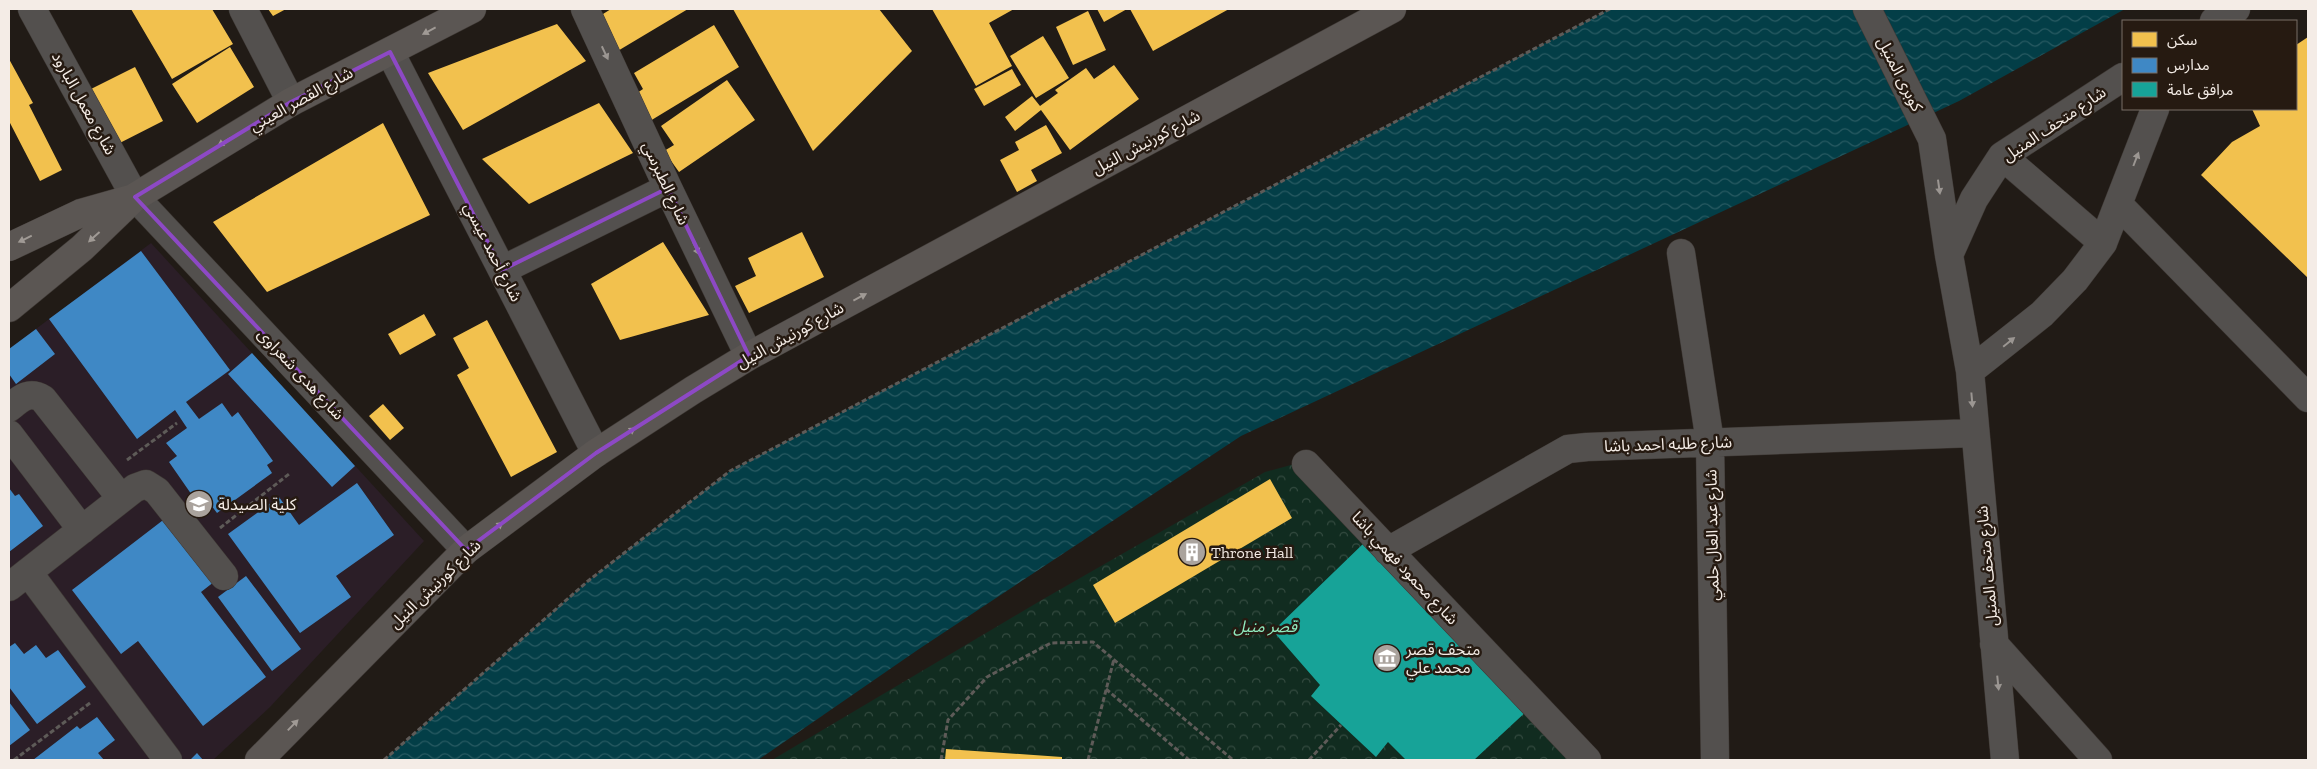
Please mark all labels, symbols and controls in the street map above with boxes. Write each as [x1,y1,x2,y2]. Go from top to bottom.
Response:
legend [2122,20,2297,110]
one-way arrow [422,27,435,36]
text: سكن [2167,31,2198,49]
street label: كوبرى المنيل [1873,34,1927,115]
one-way arrow [601,46,609,60]
street label: شارع معمل البارود [45,48,120,159]
text: مدارس [2167,56,2210,74]
street label: شارع القصر العيني [246,63,358,138]
text: مرافق عامة [2167,81,2233,100]
street label: شارع متحف المنيل [1999,82,2111,168]
street label: شارع كورنيش النيل [1089,106,1205,181]
one-way arrow [218,138,231,147]
street label: شارع الطبرسي [636,138,694,229]
one-way arrow [2132,151,2140,166]
one-way arrow [1936,180,1944,196]
street label: شارع أحمد عيسي [457,199,526,306]
one-way arrow [88,231,100,243]
one-way arrow [18,236,32,244]
one-way arrow [692,240,701,255]
one-way arrow [852,293,867,301]
street label: شارع كورنيش النيل [733,298,848,375]
street label: شارع هدى شعراوى [252,324,348,426]
one-way arrow [2002,337,2016,347]
one-way arrow [1969,392,1977,408]
one-way arrow [622,427,636,436]
street label: شارع طلبه احمد باشا [1604,432,1732,459]
street label: شارع عبد العال حلمي [1701,469,1726,601]
school or university icon: كلية الصيدلة [184,489,214,519]
place label: كلية الصيدلة [218,495,297,514]
street label: شارع متحف المنيل [1972,505,2005,627]
street label: شارع محمود فهمي باشا [1346,508,1462,630]
one-way arrow [490,522,504,532]
street label: شارع كورنيش النيل [385,536,487,635]
building icon: Throne Hall [1177,537,1207,567]
place label: Throne Hall [1211,543,1293,562]
park label: قصر منيل [1233,617,1298,636]
place label: متحف قصر محمد علي [1405,640,1480,679]
museum icon: متحف قصر محمد علي [1372,643,1402,673]
one-way arrow [1994,676,2002,692]
one-way arrow [287,720,299,732]

